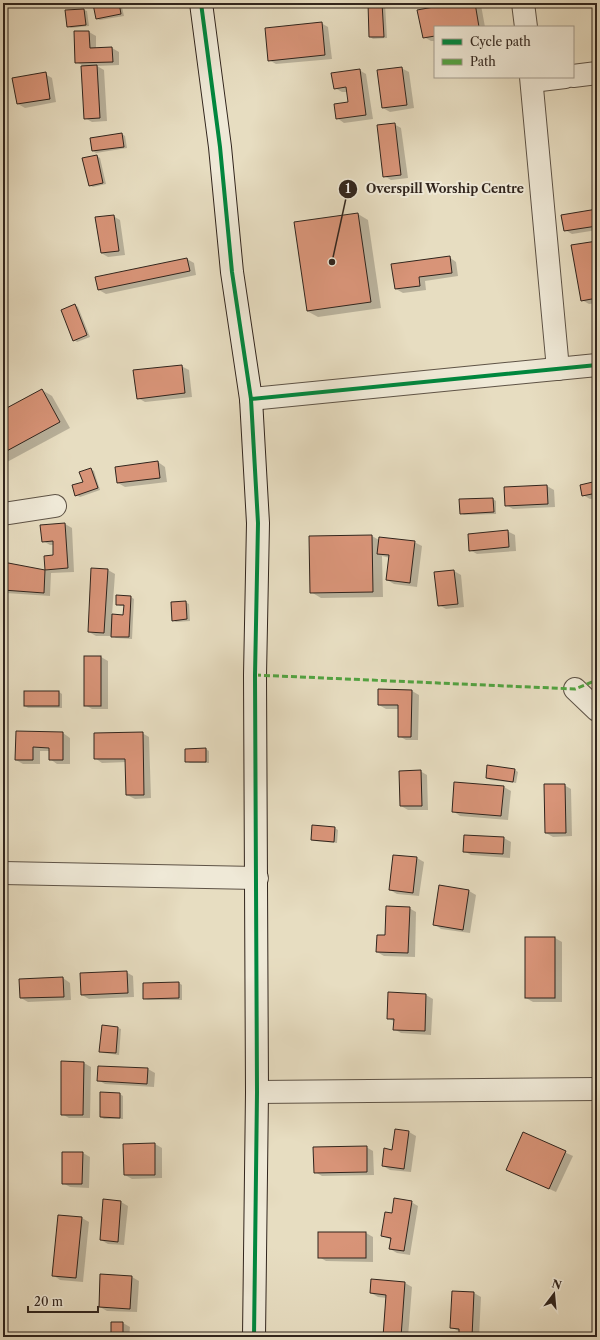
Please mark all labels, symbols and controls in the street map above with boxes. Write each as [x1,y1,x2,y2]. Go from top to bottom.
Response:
legend [434,26,574,78]
text: Cycle path [470,34,531,49]
text: Path [470,54,496,69]
callout: Overspill Worship Centre [338,177,532,201]
text: 1 [345,181,351,196]
text: Overspill Worship Centre [366,181,524,196]
north arrow [534,1274,574,1314]
text: N [550,1276,564,1293]
scale bar [28,1288,98,1314]
text: 20 m [34,1294,63,1309]

